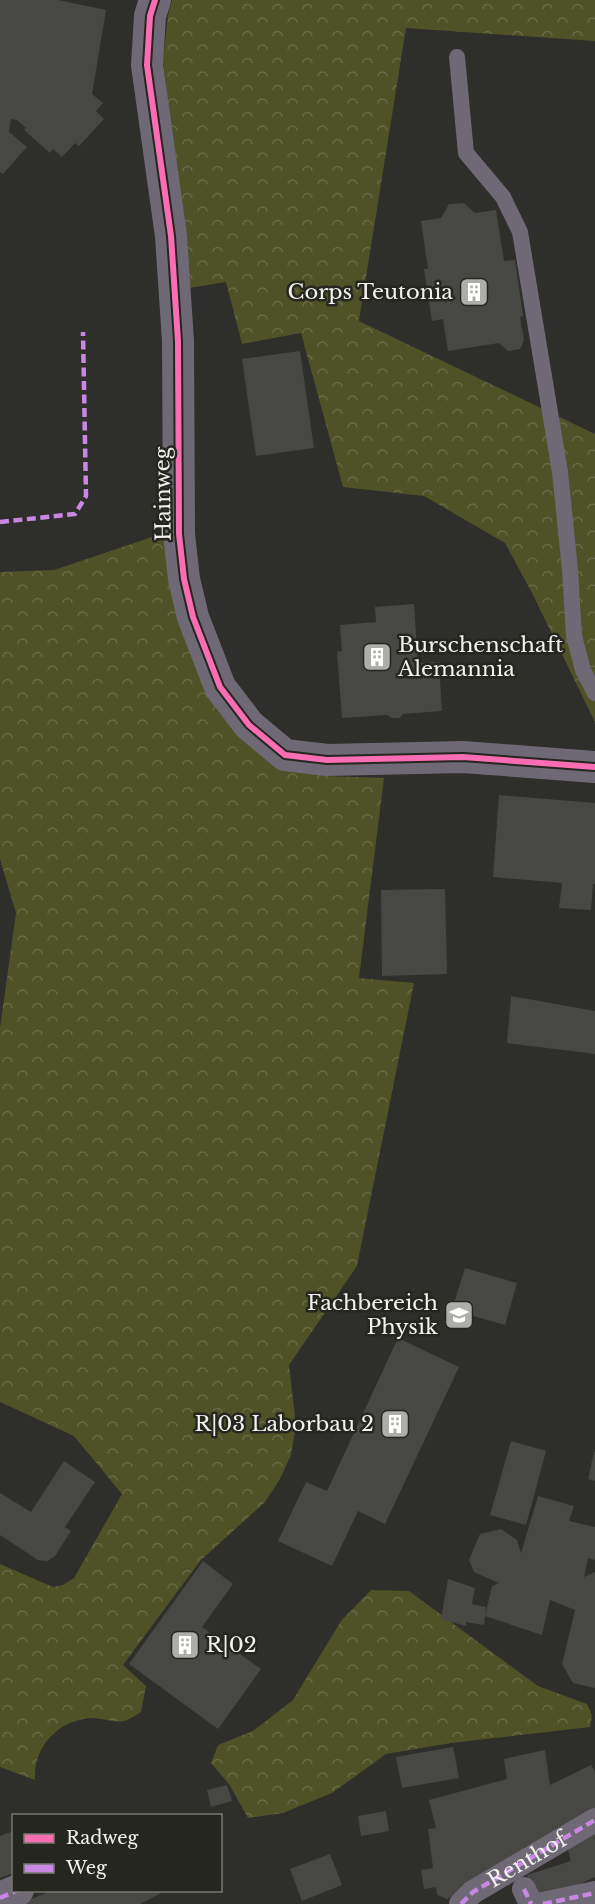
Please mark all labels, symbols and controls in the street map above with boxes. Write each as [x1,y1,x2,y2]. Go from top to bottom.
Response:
building icon: Corps Teutonia [458,276,490,308]
place label: Corps Teutonia [288,279,453,305]
street label: Hainweg [149,446,177,541]
place label: Burschenschaft Alemannia [397,632,563,682]
building icon: Burschenschaft Alemannia [361,641,393,673]
place label: Fachbereich Physik [307,1290,438,1340]
school or university icon: Fachbereich Physik [443,1299,475,1331]
building icon: R|03 Laborbau 2 [379,1408,411,1440]
place label: R|03 Laborbau 2 [195,1411,374,1437]
building icon: R|02 [169,1629,201,1661]
place label: R|02 [206,1632,257,1658]
legend [12,1814,222,1892]
street label: Renthof [483,1825,574,1893]
text: Radweg [66,1827,139,1849]
text: Weg [65,1857,107,1879]

